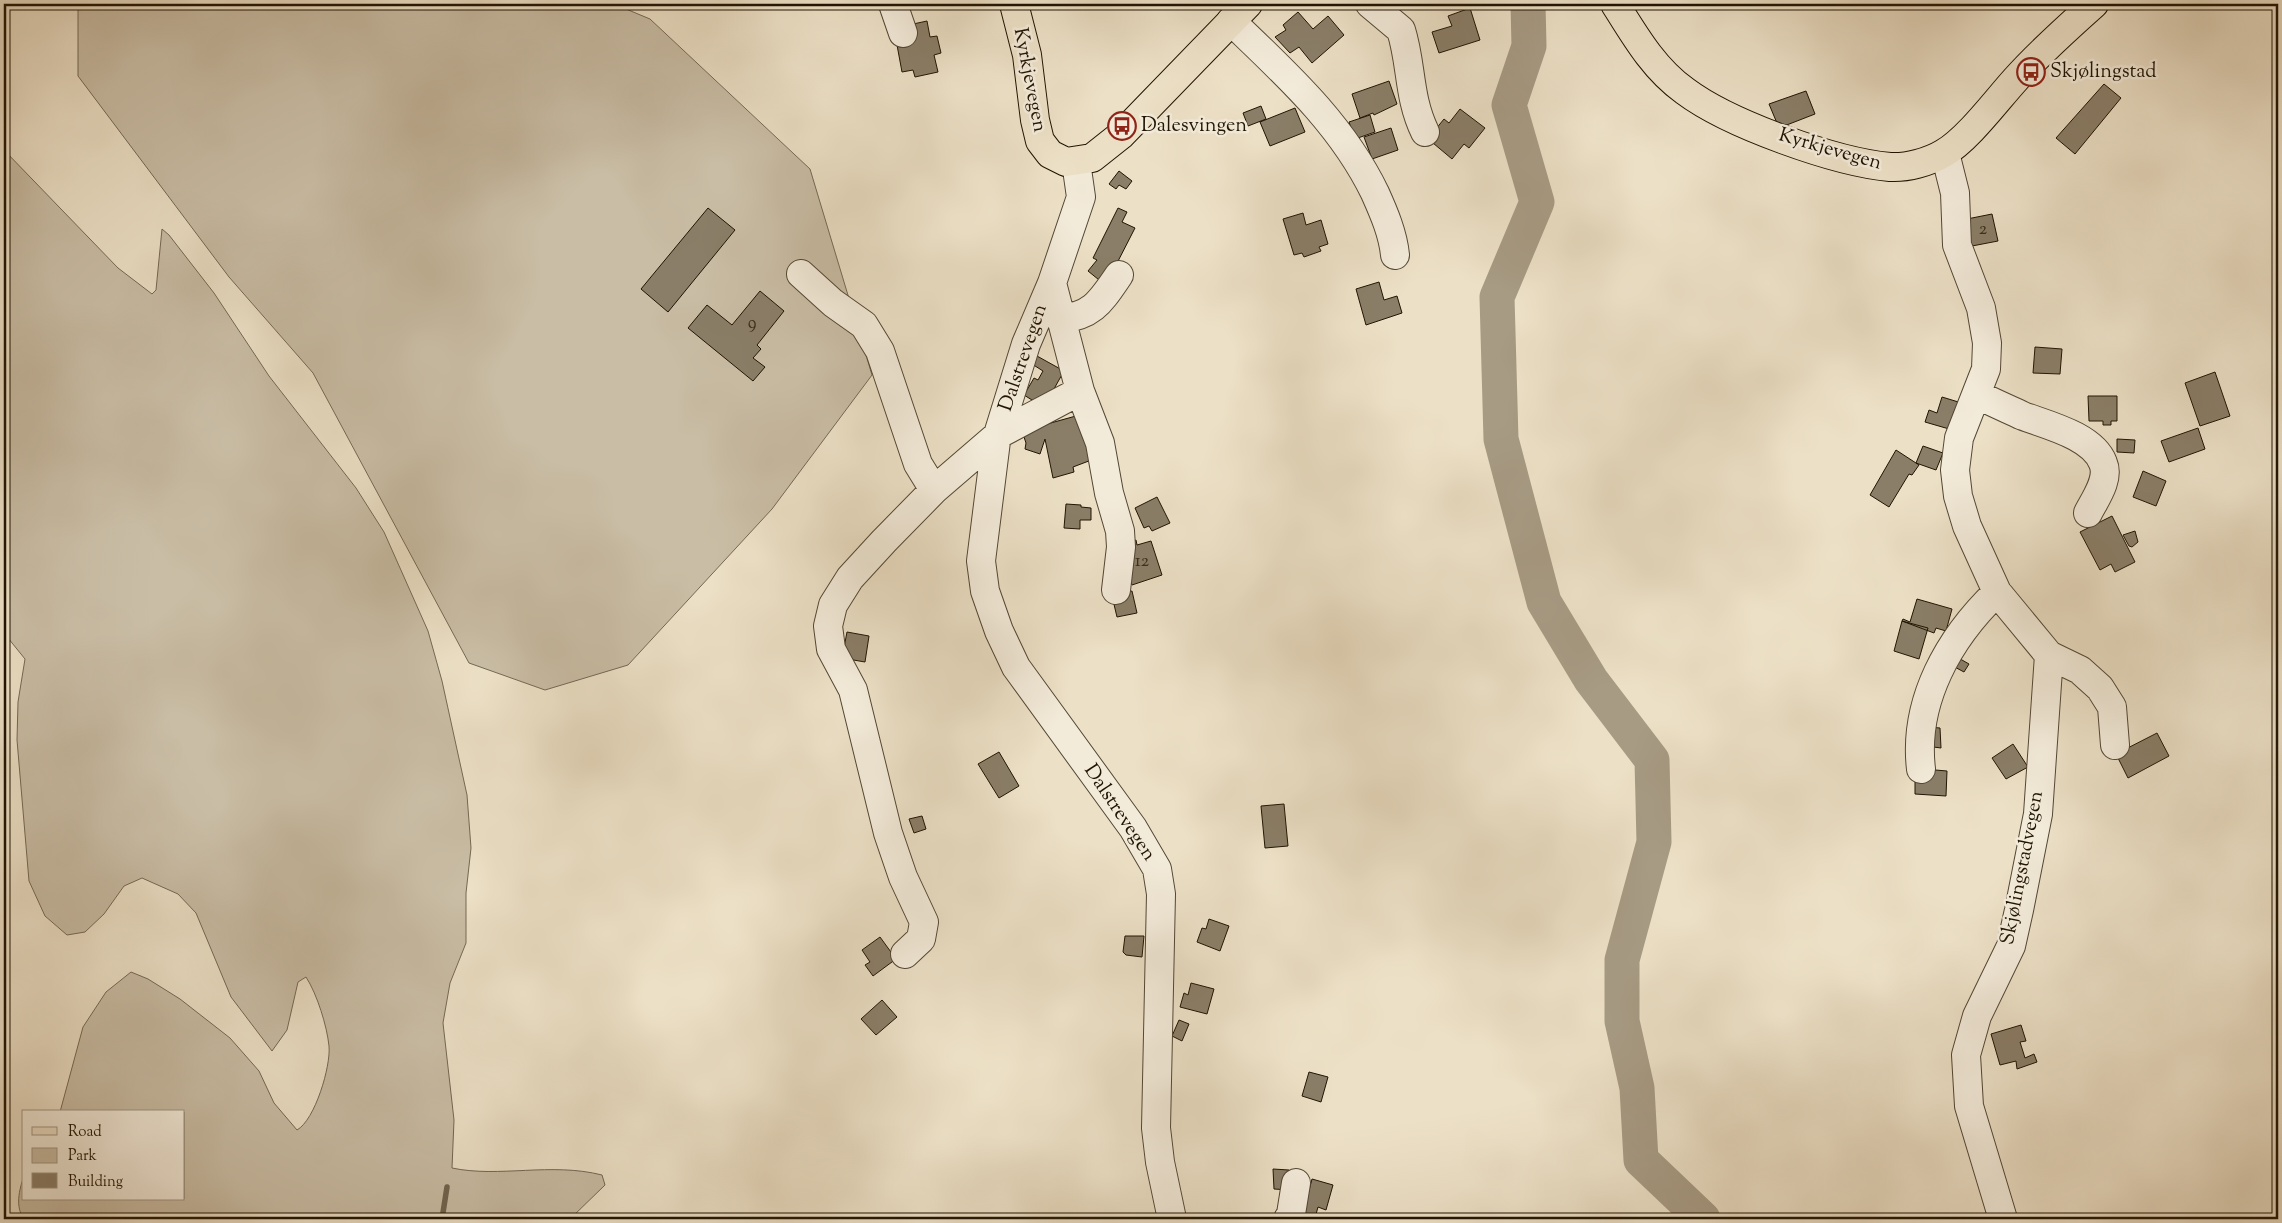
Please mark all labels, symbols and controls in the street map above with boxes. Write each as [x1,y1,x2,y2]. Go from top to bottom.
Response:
street label: Kyrkjevegen [1005,25,1053,135]
bus stop icon: Skjølingstad [2016,57,2046,87]
place label: Skjølingstad [2050,58,2157,87]
bus stop icon: Dalesvingen [1107,111,1137,141]
place label: Dalesvingen [1141,112,1247,141]
street label: Kyrkjevegen [1775,121,1885,179]
house number: 2 [1979,217,1988,243]
street label: Dalstrevegen [992,300,1056,416]
house number: 9 [748,311,757,337]
house number: 12 [1135,549,1150,575]
street label: Dalstrevegen [1076,759,1162,868]
street label: Skjølingstadvegen [1994,788,2052,948]
legend [22,1110,185,1200]
text: Road [68,1122,102,1143]
text: Park [68,1146,97,1167]
text: Building [68,1172,123,1193]

